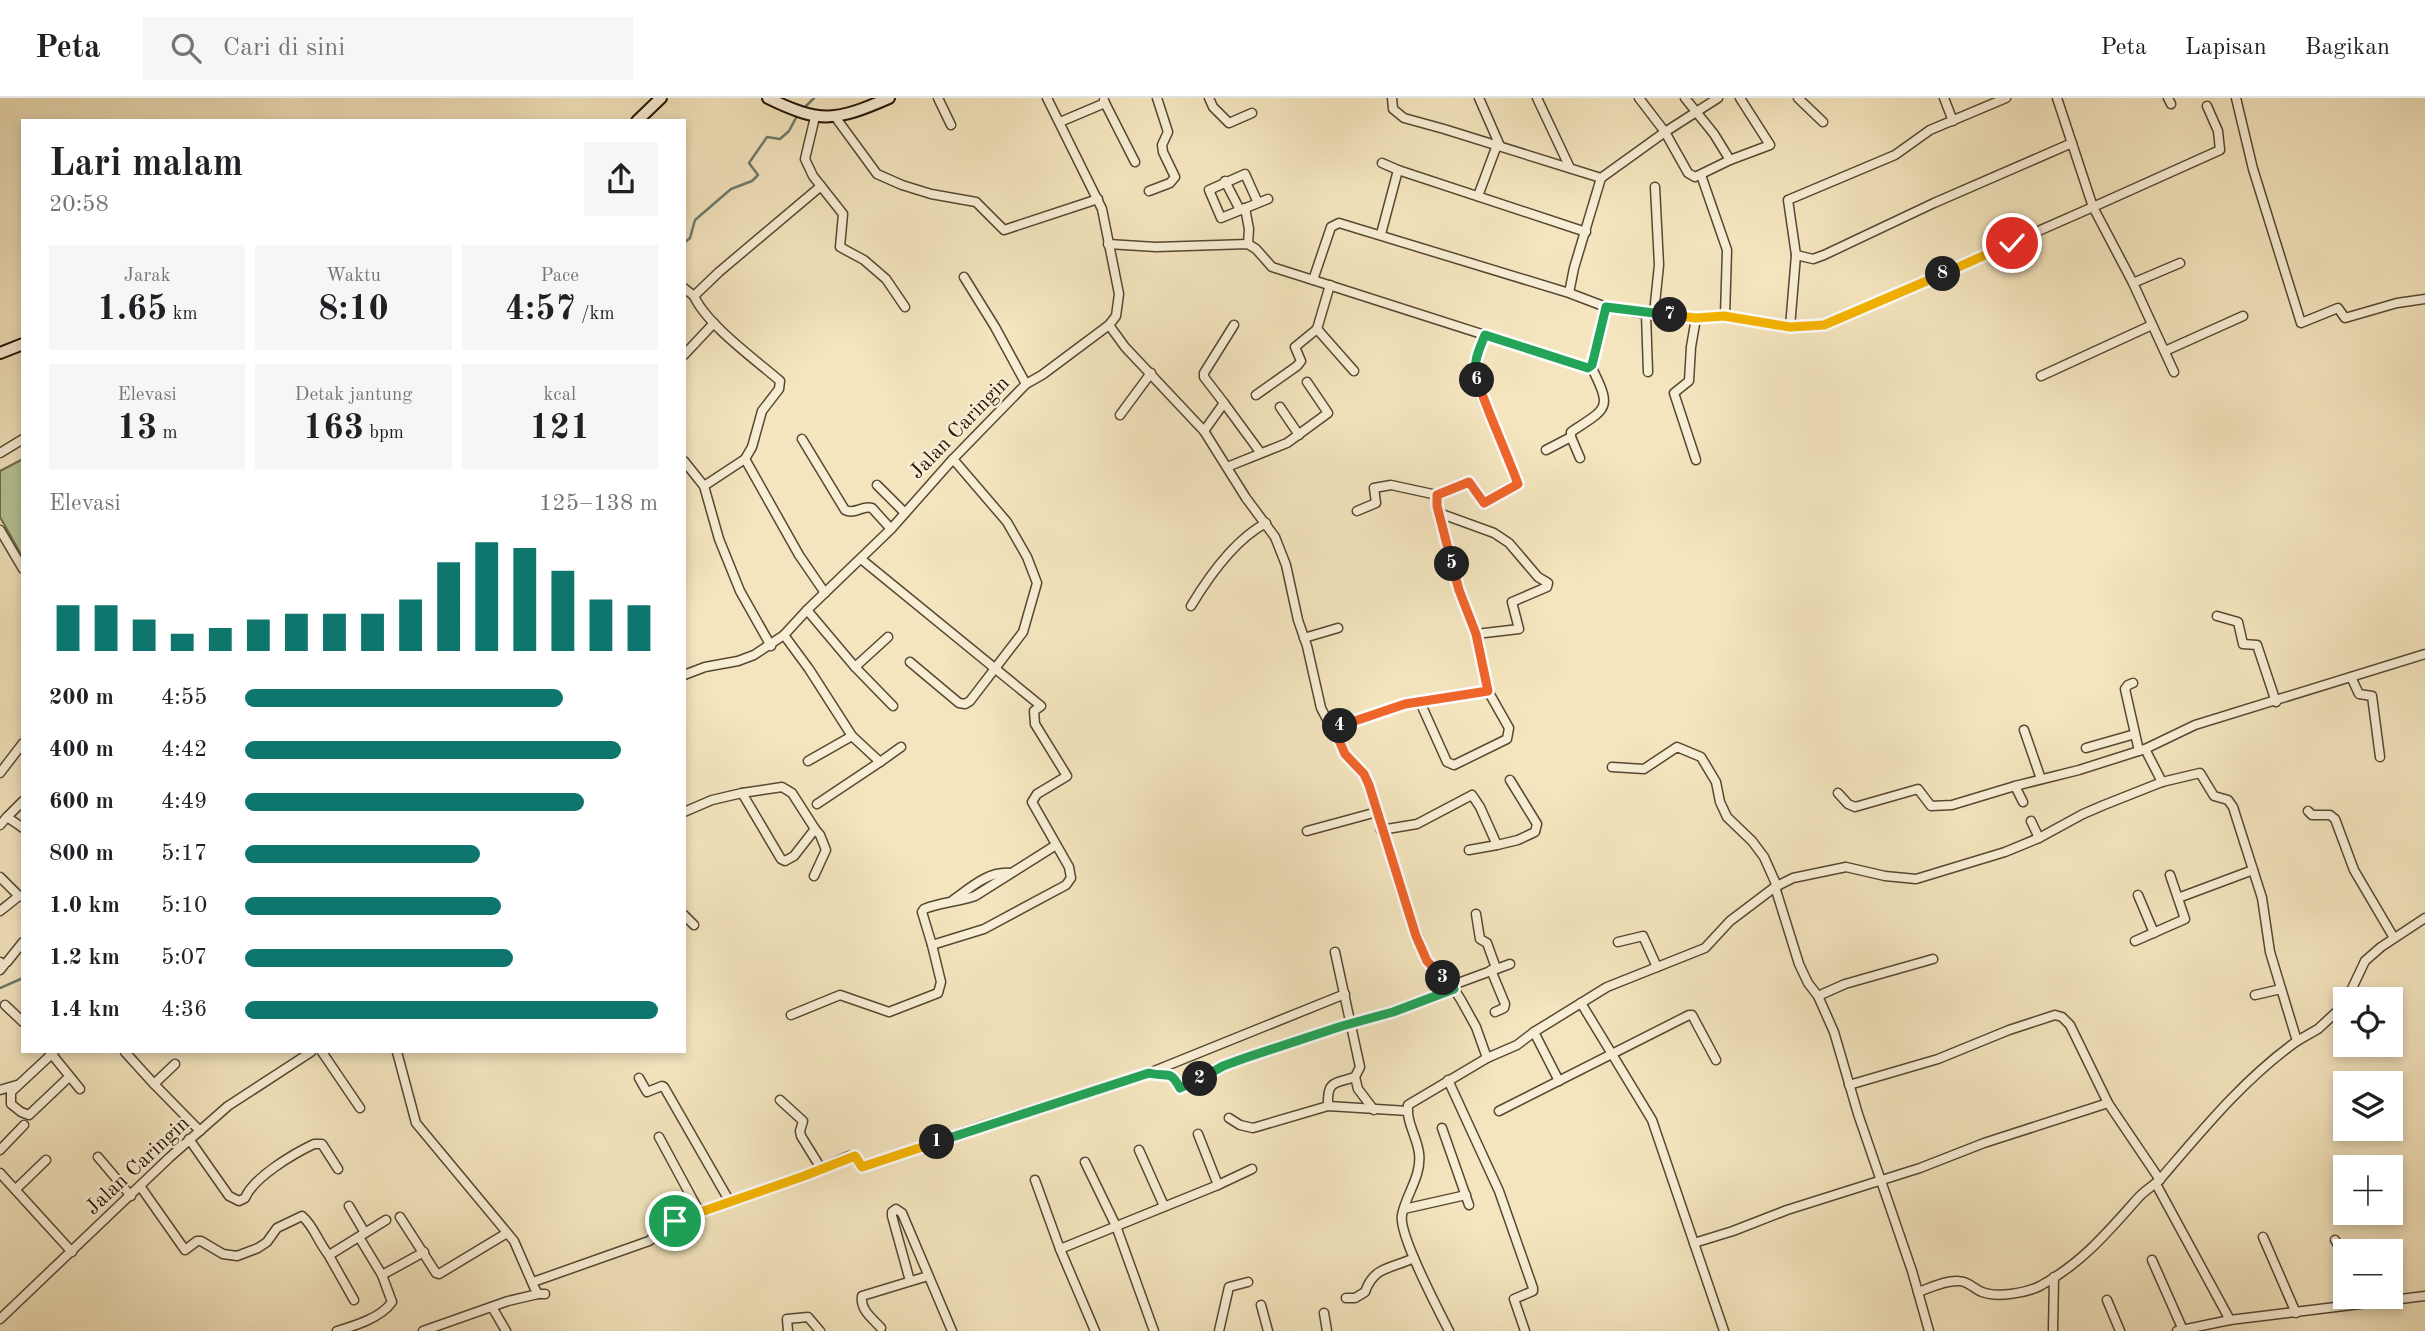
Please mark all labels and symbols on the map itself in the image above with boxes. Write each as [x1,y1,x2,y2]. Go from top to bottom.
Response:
pin [1982,213,2042,273]
pin: 8 [1926,256,1960,292]
pin: 7 [1652,298,1688,332]
pin: 6 [1460,362,1494,398]
street label: Jalan Caringin [906,373,1014,483]
pin: 5 [1434,546,1470,582]
pin: 4 [1322,708,1358,744]
pin: 3 [1426,960,1460,996]
pin: 2 [1182,1062,1218,1096]
street label: Jalan Caringin [82,1113,194,1219]
pin: 1 [920,1124,954,1160]
pin [645,1191,705,1251]

